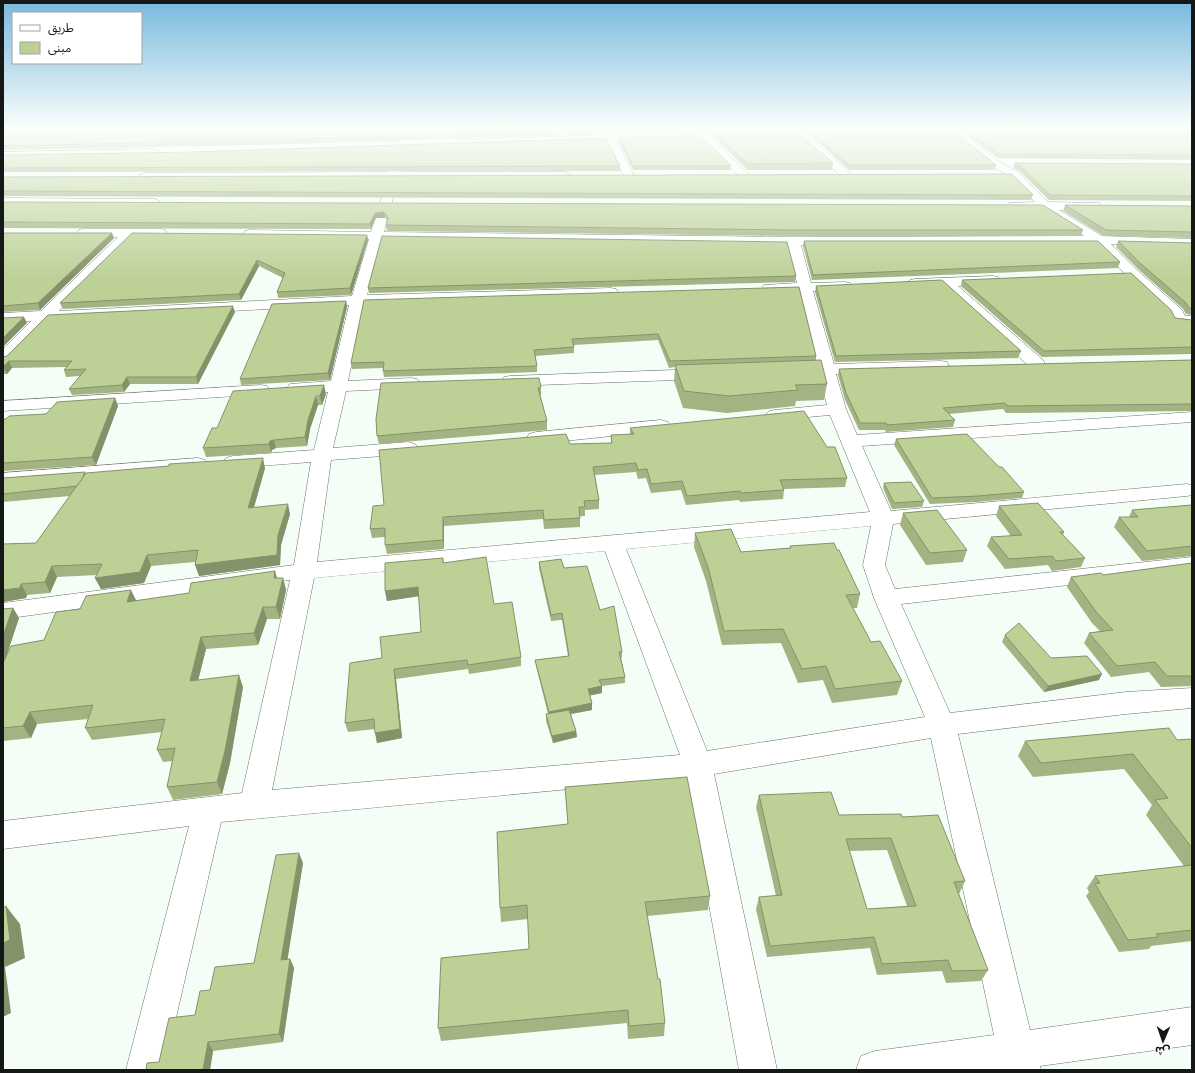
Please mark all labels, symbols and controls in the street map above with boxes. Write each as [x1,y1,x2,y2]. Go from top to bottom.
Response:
legend [12,12,142,64]
text: طريق [48,20,74,36]
text: مبنى [48,40,71,55]
north arrow [1143,1021,1183,1061]
text: ش [1155,1044,1170,1058]

